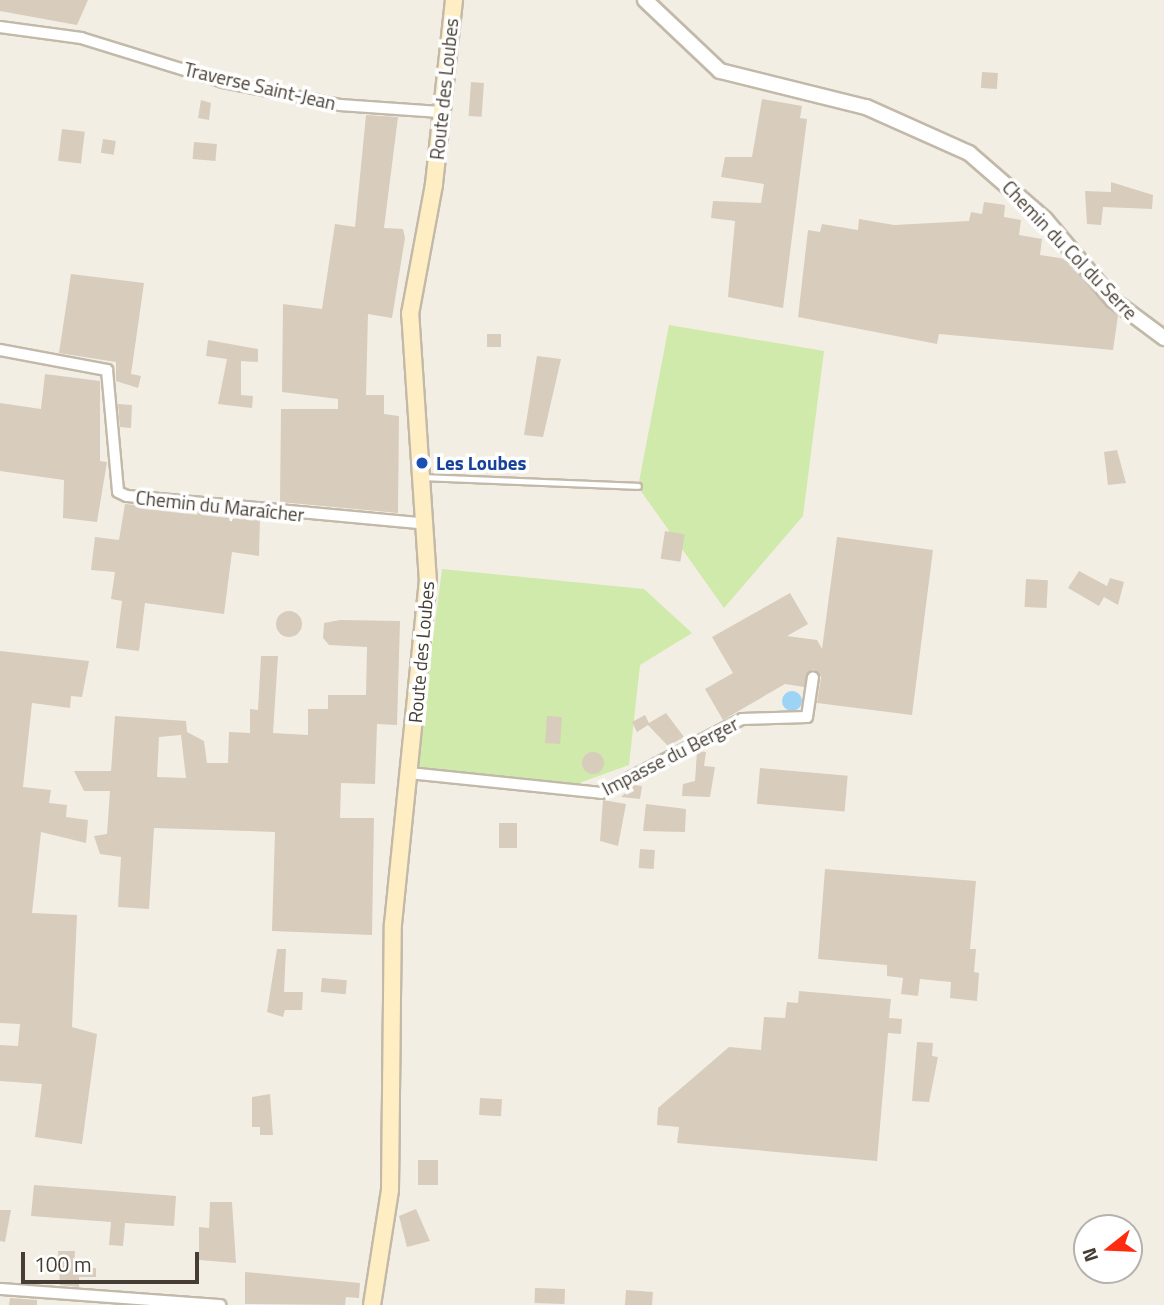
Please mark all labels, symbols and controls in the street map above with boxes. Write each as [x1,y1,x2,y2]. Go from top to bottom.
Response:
street label: Route des Loubes [425,17,463,161]
street label: Traverse Saint-Jean [182,57,338,115]
street label: Chemin du Col du Serre [998,176,1142,324]
place label: Les Loubes [436,452,526,474]
marker: Les Loubes [414,455,430,471]
street label: Chemin du Maraîcher [135,486,305,526]
street label: Route des Loubes [403,580,439,724]
street label: Impasse du Berger [598,712,742,800]
north arrow [1073,1214,1143,1284]
scale bar [24,1238,203,1282]
text: N [1074,1244,1105,1266]
text: 100 m [34,1248,91,1280]

